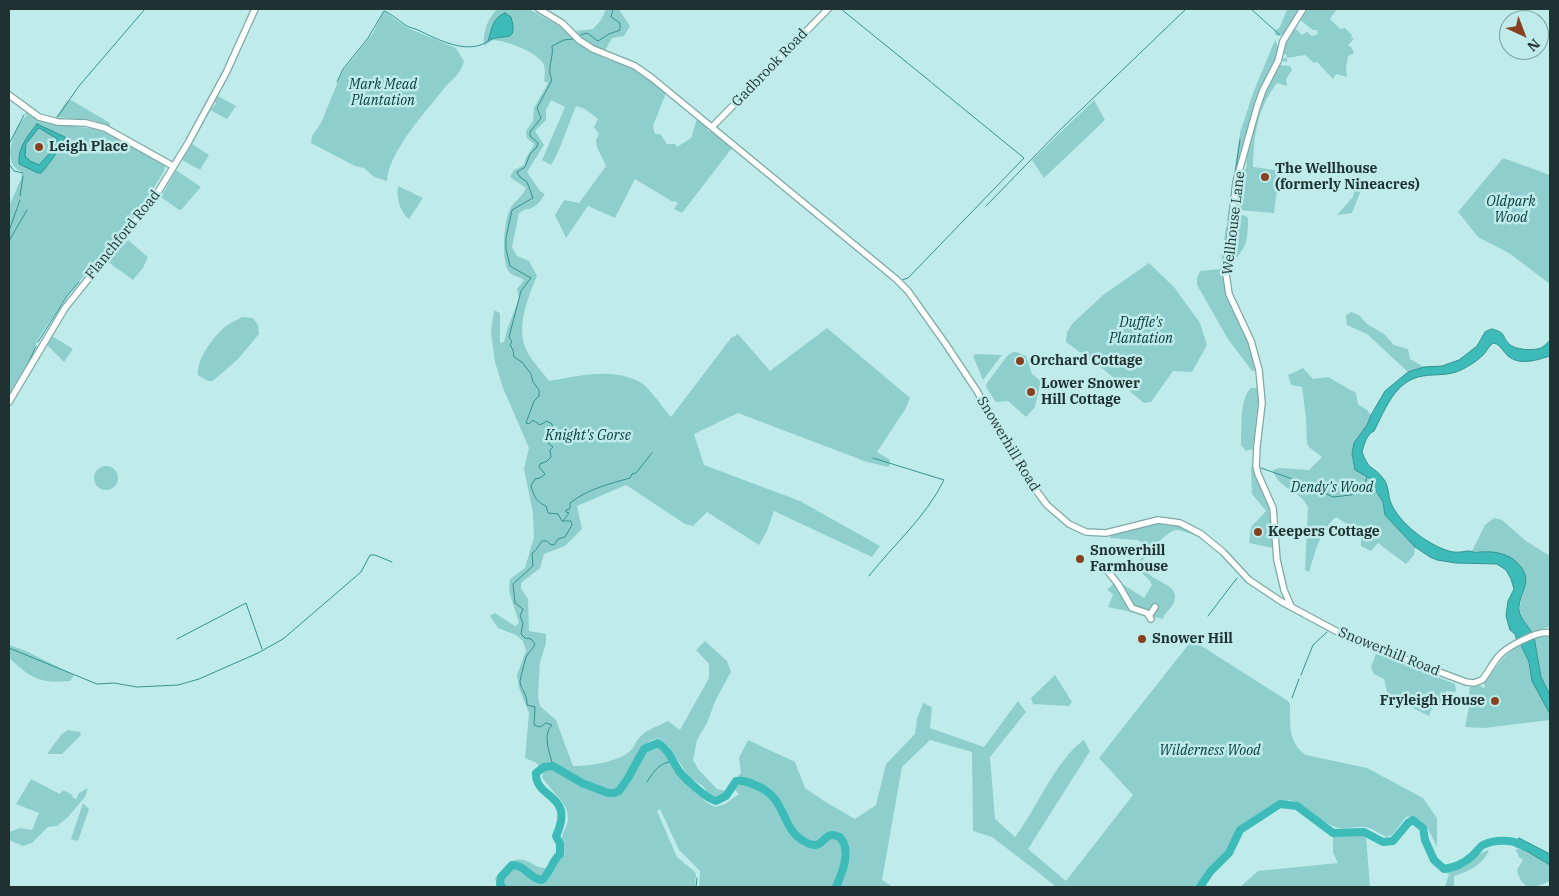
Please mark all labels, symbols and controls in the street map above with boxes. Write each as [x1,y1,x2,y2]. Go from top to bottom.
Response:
north arrow [1499,10,1549,60]
street label: Gadbrook Road [729,26,811,110]
text: N [1523,35,1544,56]
park label: Mark Mead Plantation [349,77,417,110]
place label: Leigh Place [49,139,128,155]
marker: Leigh Place [33,141,45,153]
place label: The Wellhouse (formerly Nineacres) [1275,161,1420,193]
street label: Wellhouse Lane [1219,170,1249,276]
marker: The Wellhouse (formerly Nineacres) [1259,171,1271,183]
street label: Flanchford Road [82,187,164,283]
park label: Oldpark Wood [1486,194,1536,226]
park label: Duffle's Plantation [1109,315,1173,348]
place label: Orchard Cottage [1030,353,1143,369]
marker: Orchard Cottage [1014,355,1026,367]
place label: Lower Snower Hill Cottage [1041,376,1140,408]
marker: Lower Snower Hill Cottage [1025,386,1037,398]
street label: Snowerhill Road [973,394,1043,494]
park label: Knight's Gorse [545,428,631,444]
park label: Dendy's Wood [1291,480,1373,496]
place label: Keepers Cottage [1268,524,1380,540]
marker: Keepers Cottage [1252,526,1264,538]
place label: Snowerhill Farmhouse [1090,543,1168,576]
marker: Snowerhill Farmhouse [1074,553,1086,565]
street label: Snowerhill Road [1336,624,1442,680]
place label: Snower Hill [1152,631,1233,647]
marker: Snower Hill [1136,633,1148,645]
place label: Fryleigh House [1380,693,1485,709]
marker: Fryleigh House [1489,695,1501,707]
park label: Wilderness Wood [1159,743,1261,759]

